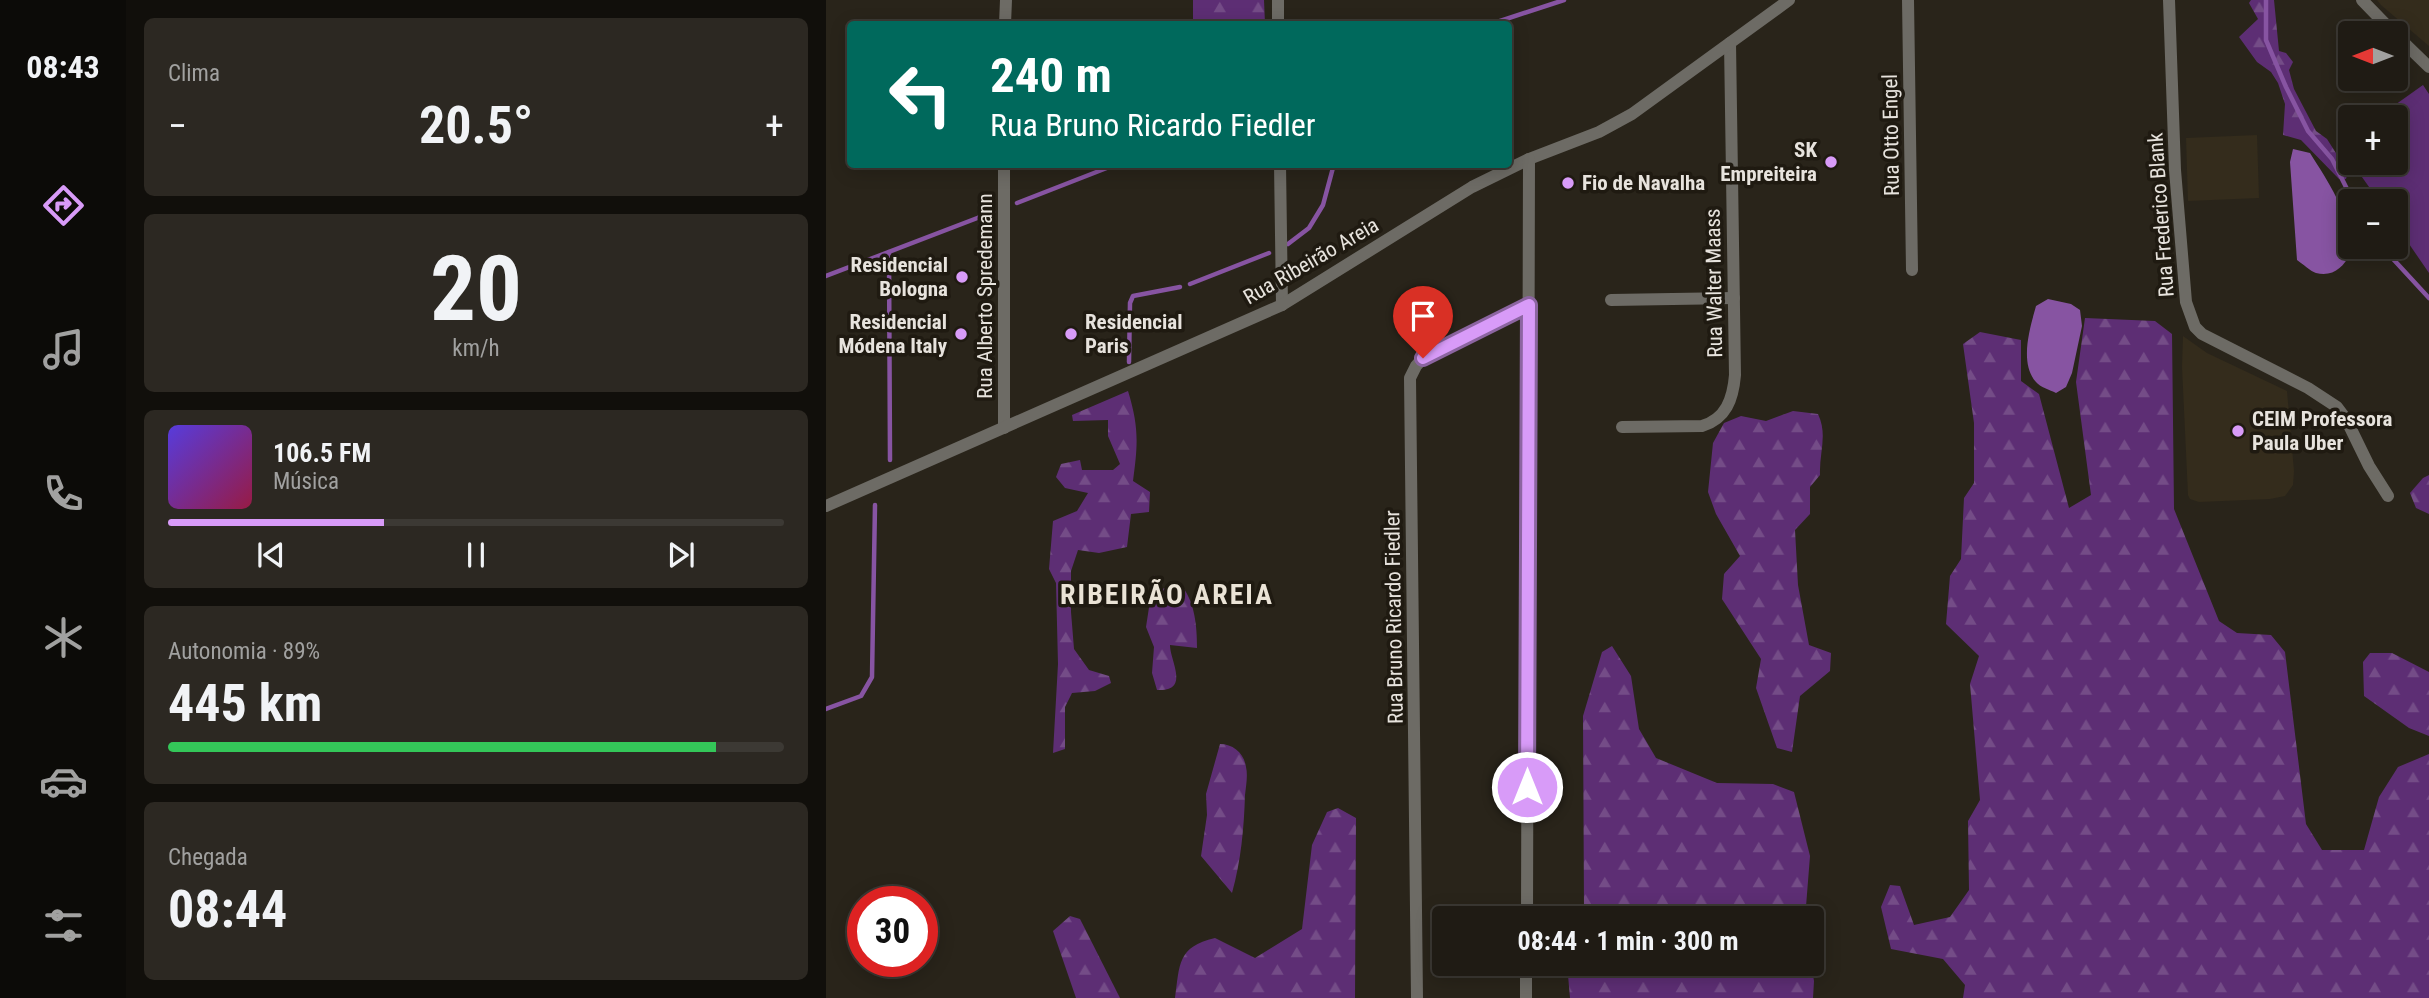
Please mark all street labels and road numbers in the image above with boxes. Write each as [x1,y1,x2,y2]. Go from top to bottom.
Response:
street label: Rua Otto Engel [1878,74,1904,196]
street label: Rua Frederico Blank [2143,132,2179,298]
street label: Rua Alberto Spredemann [973,193,997,399]
street label: Rua Walter Maass [1701,208,1727,358]
street label: Rua Ribeirão Areia [1239,213,1383,309]
street label: Rua Bruno Ricardo Fiedler [1380,510,1408,724]

